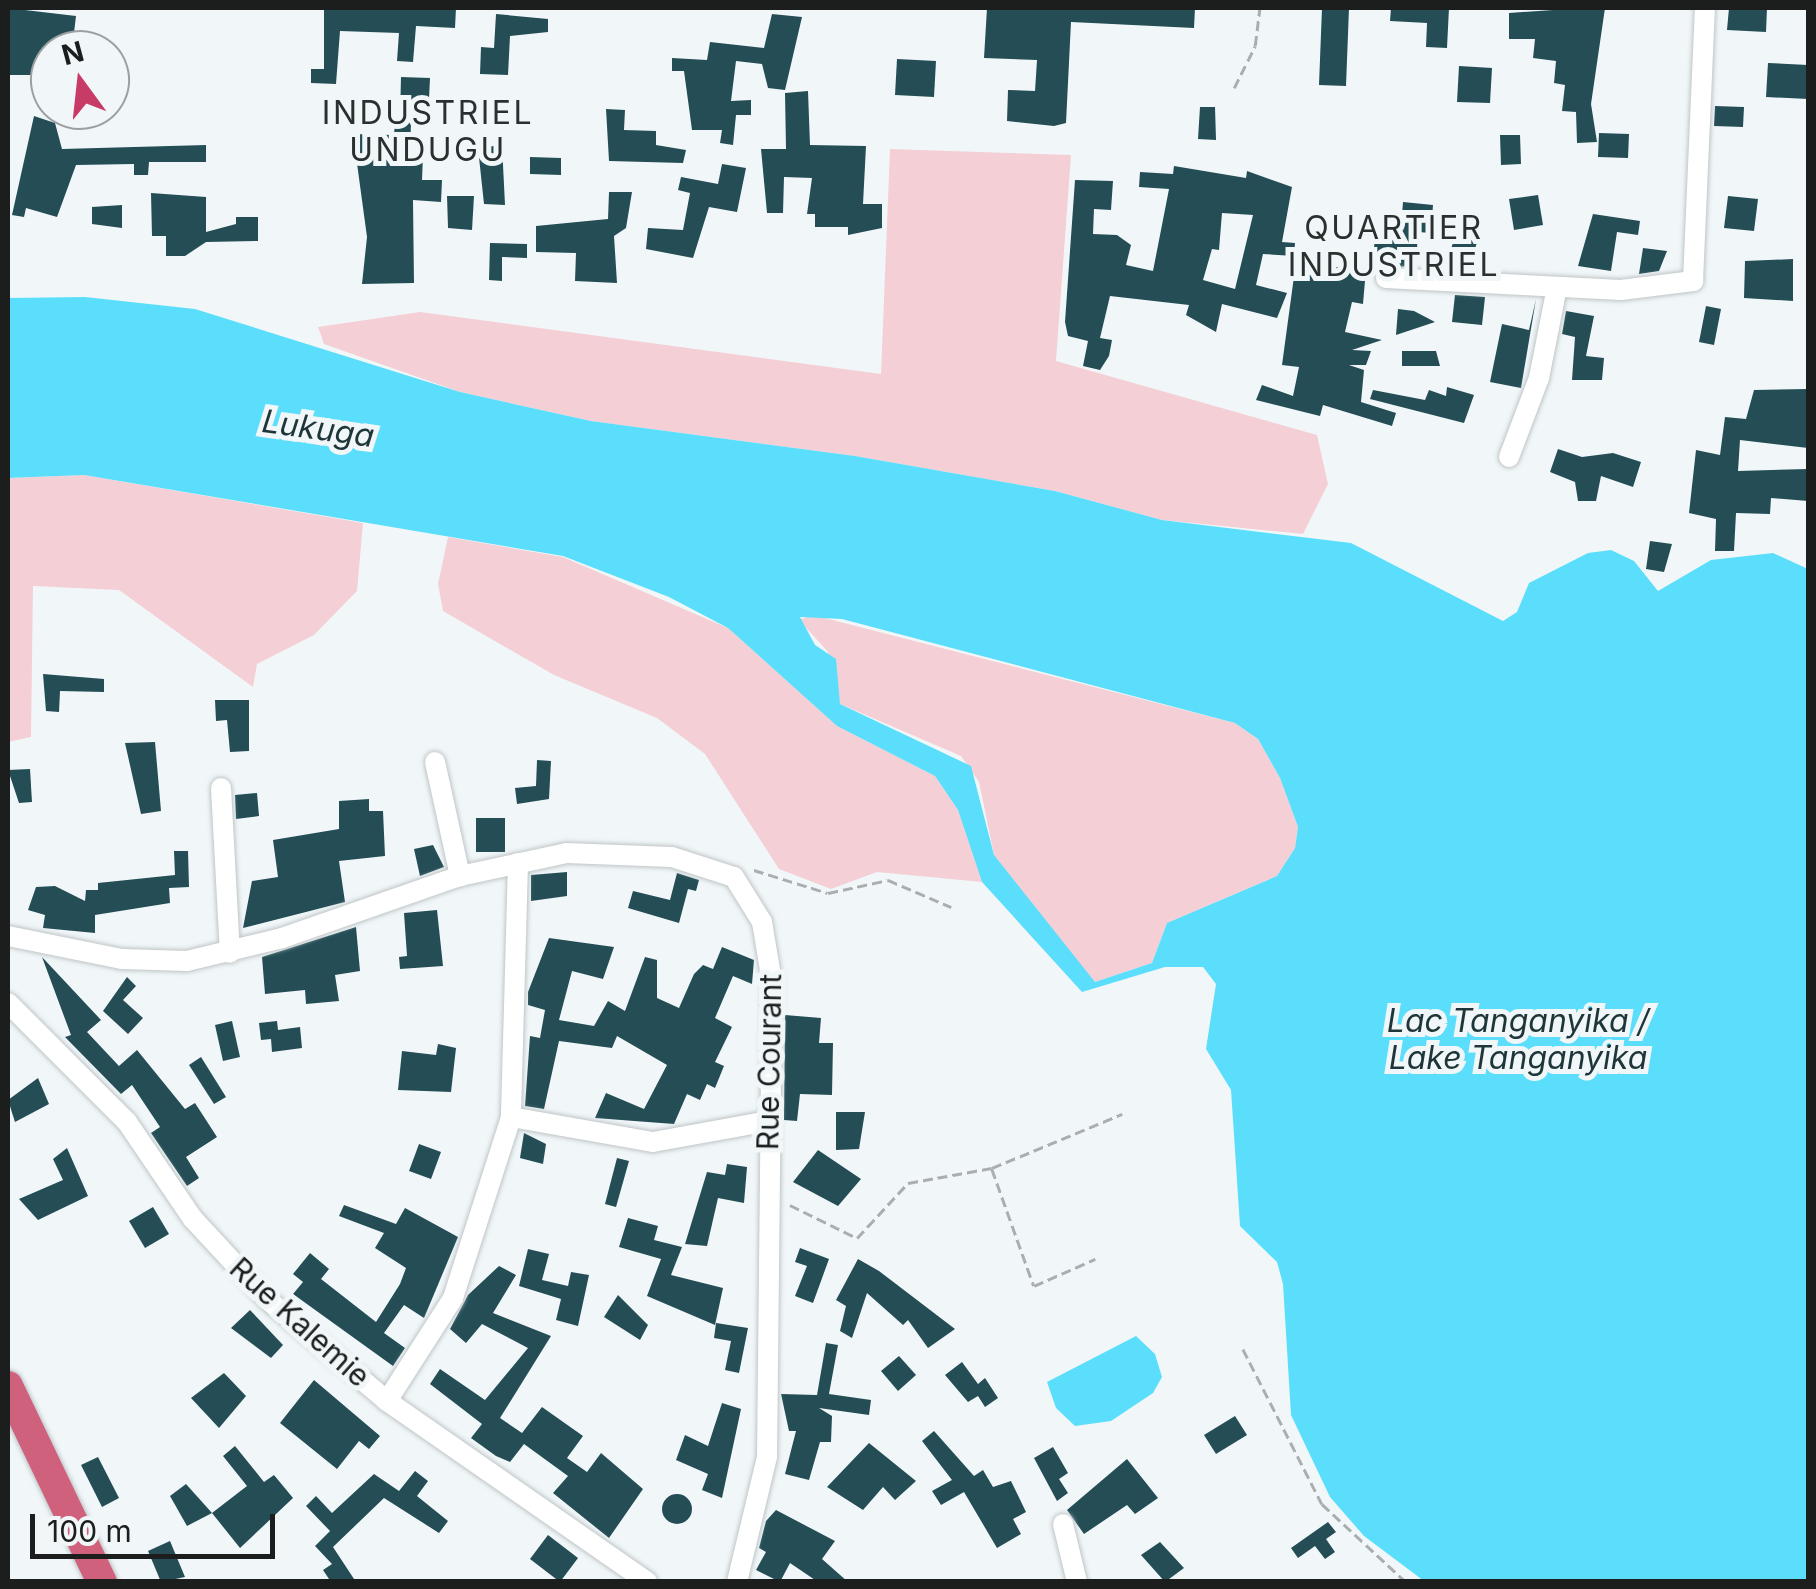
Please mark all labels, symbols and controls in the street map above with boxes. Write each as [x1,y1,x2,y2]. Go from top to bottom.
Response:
north arrow [30,30,130,130]
text: N [58,34,87,72]
district label: INDUSTRIEL UNDUGU [322,95,534,170]
district label: QUARTIER INDUSTRIEL [1288,210,1500,285]
water label: Lukuga [259,402,377,456]
street label: Rue Courant [749,974,789,1150]
water label: Lac Tanganyika / Lake Tanganyika [1387,1003,1649,1078]
street label: Rue Kalemie [223,1250,377,1394]
scale bar [35,1494,280,1556]
text: 100 m [47,1513,132,1549]

